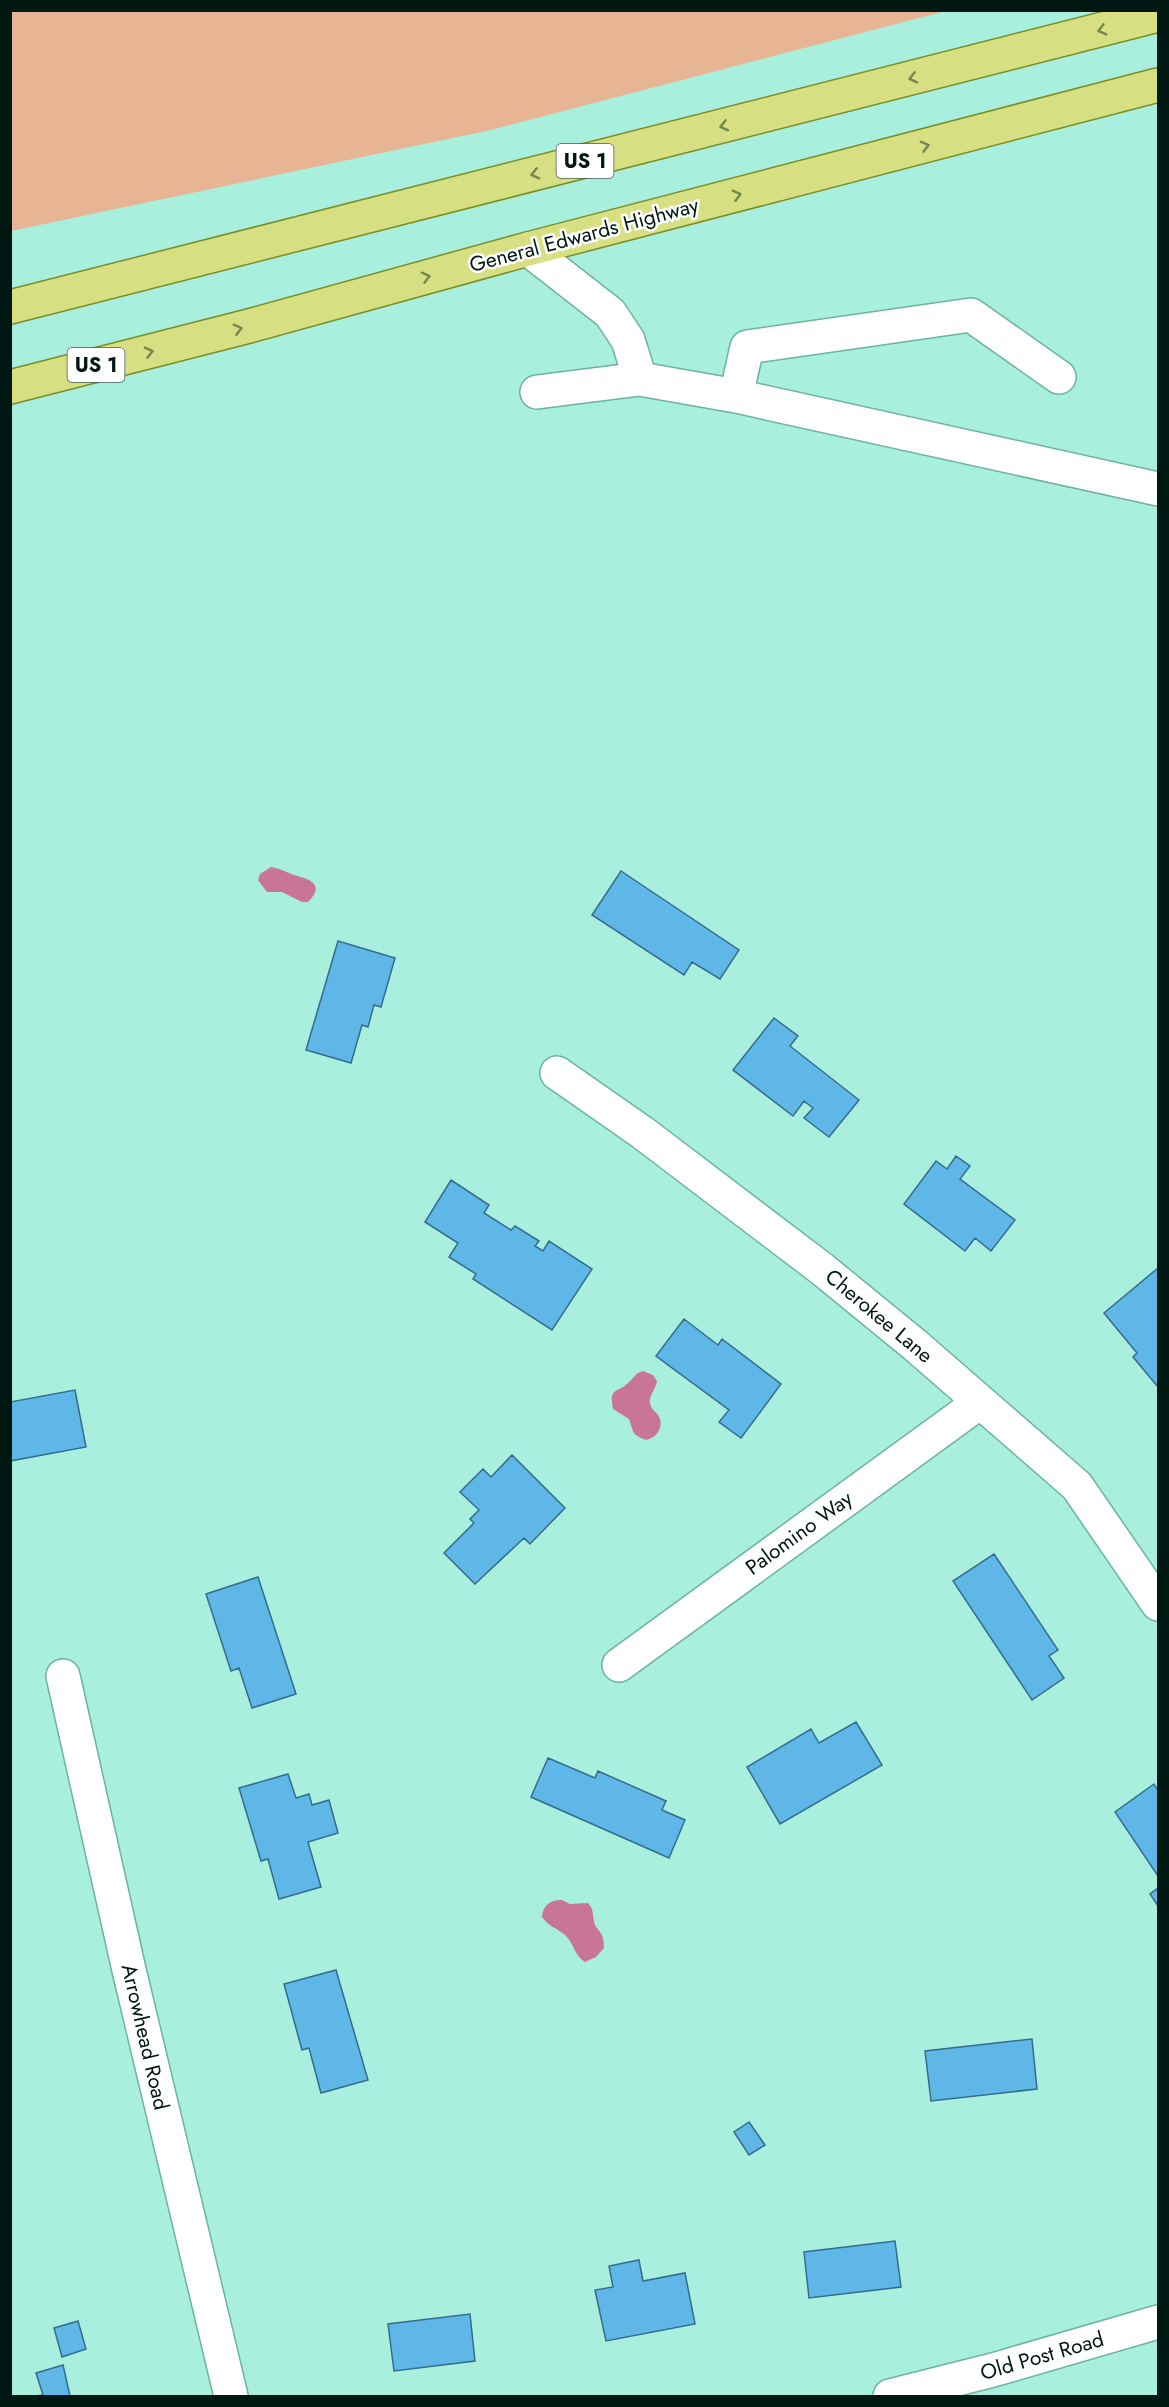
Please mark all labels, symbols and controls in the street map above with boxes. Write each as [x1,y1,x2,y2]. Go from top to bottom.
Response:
one-way arrow [1097,22,1107,35]
one-way arrow [908,71,918,84]
one-way arrow [719,119,729,132]
one-way arrow [920,140,930,153]
road number: US 1 [556,144,614,178]
one-way arrow [530,167,541,179]
one-way arrow [732,189,742,202]
street label: General Edwards Highway [466,190,703,280]
one-way arrow [421,272,431,284]
one-way arrow [233,324,243,336]
one-way arrow [143,347,153,359]
road number: US 1 [68,348,124,382]
street label: Cherokee Lane [818,1262,940,1370]
street label: Palomino Way [739,1483,859,1582]
street label: Arrowhead Road [114,1961,176,2113]
street label: Old Post Road [977,2324,1107,2388]

